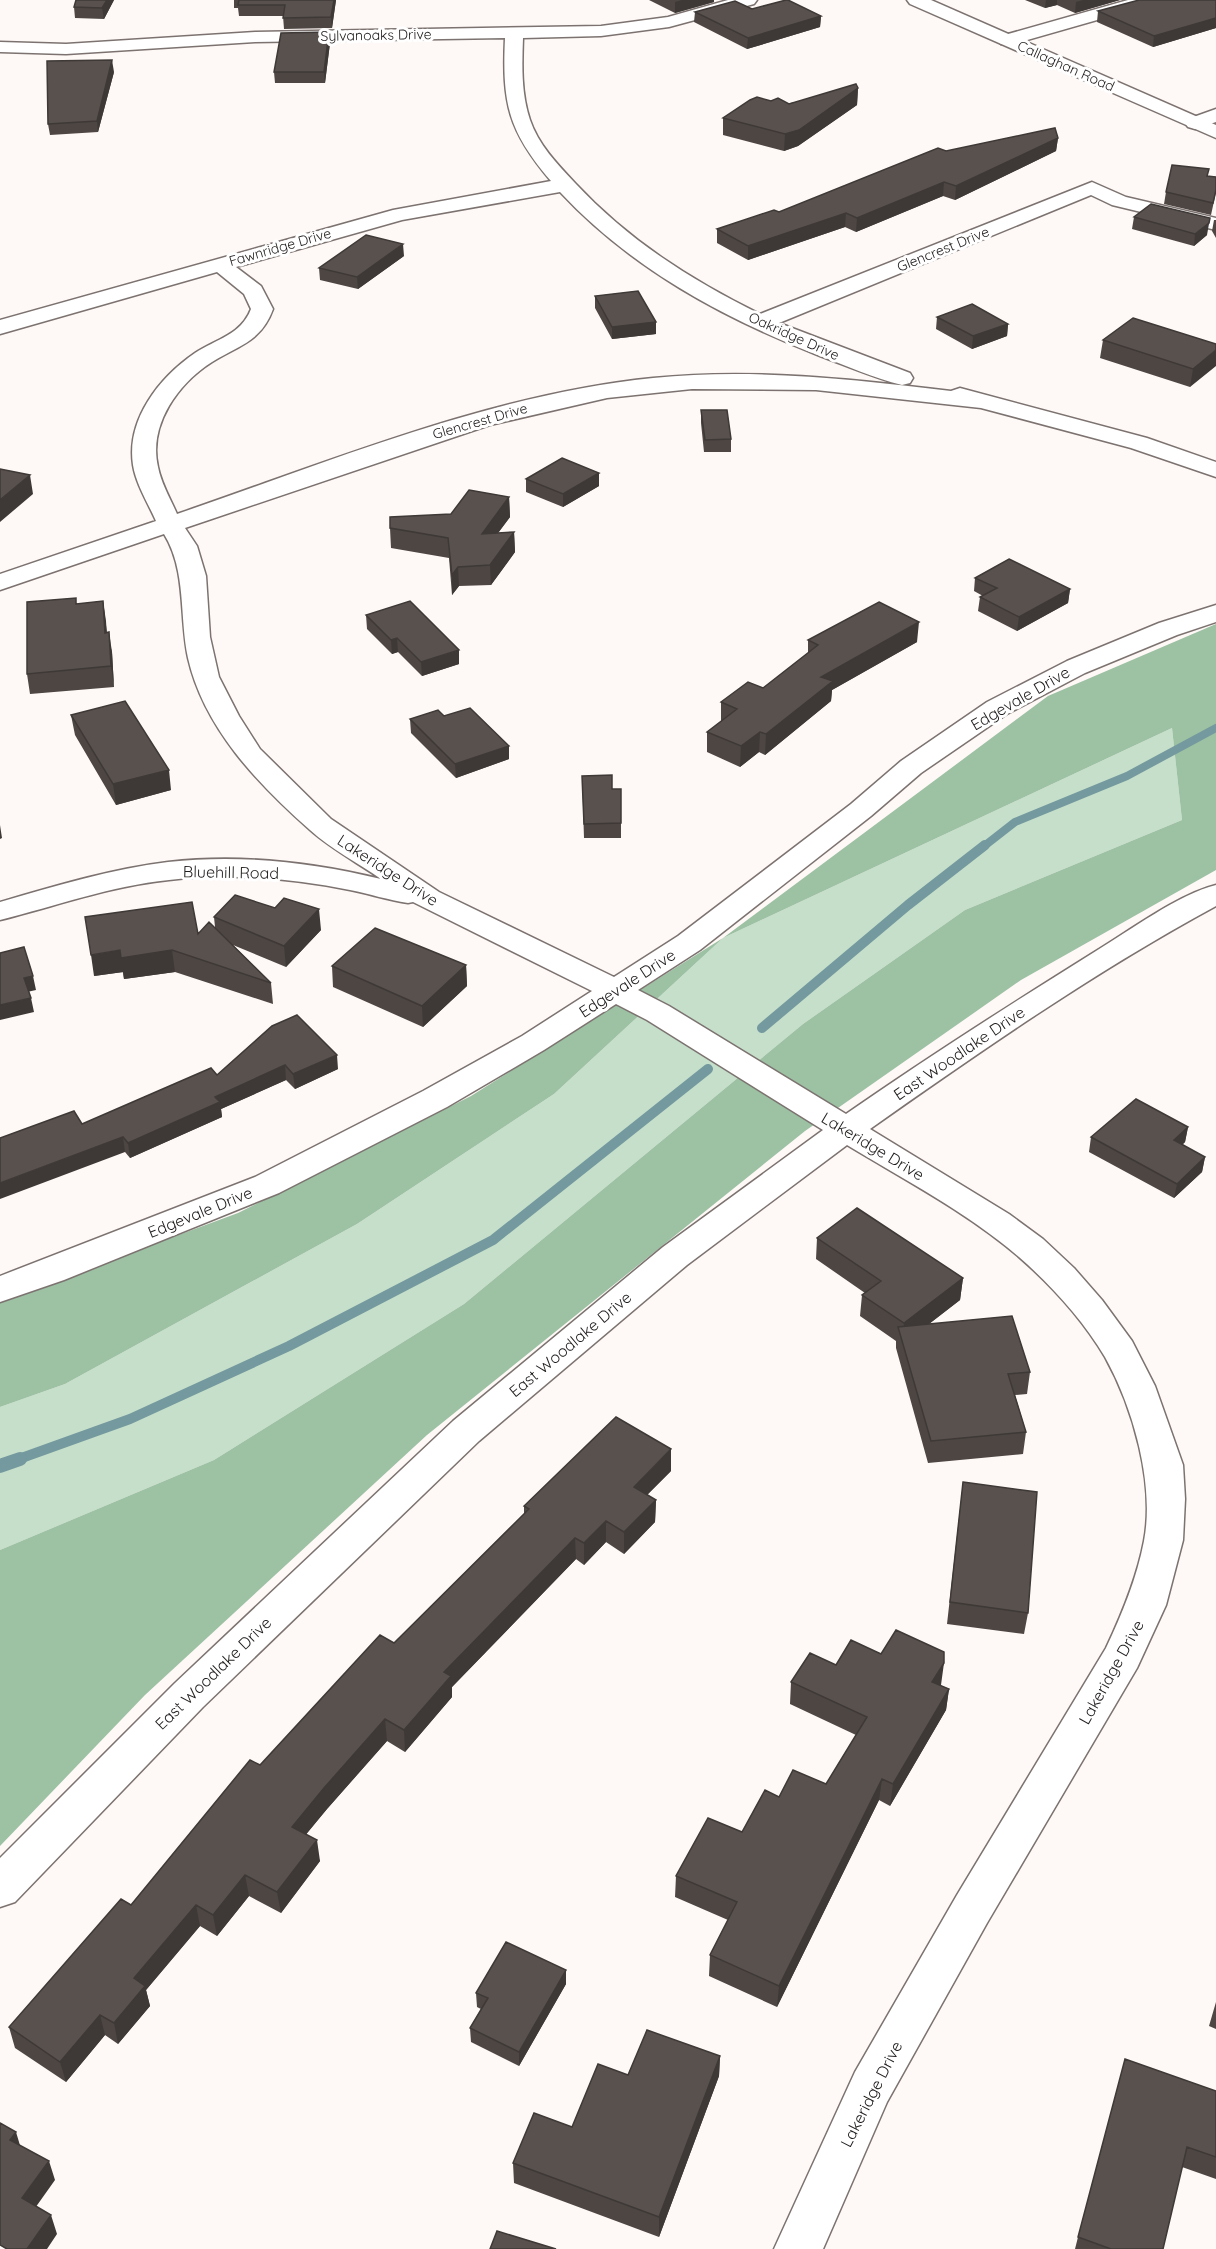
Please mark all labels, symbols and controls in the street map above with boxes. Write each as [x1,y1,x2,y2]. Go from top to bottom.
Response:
street label: Sylvanoaks Drive [320,25,432,45]
street label: Callaghan Road [1015,37,1117,95]
street label: Glencrest Drive [894,222,992,276]
street label: Fawnridge Drive [227,224,333,270]
street label: Oakridge Drive [746,308,842,364]
street label: Glencrest Drive [430,399,530,443]
street label: Edgevale Drive [967,662,1073,734]
street label: Lakeridge Drive [334,830,442,910]
street label: Bluehill Road [183,861,279,883]
street label: Edgevale Drive [575,944,679,1022]
street label: East Woodlake Drive [890,1002,1028,1104]
street label: Lakeridge Drive [818,1107,928,1185]
street label: Edgevale Drive [145,1182,255,1242]
street label: East Woodlake Drive [505,1287,635,1401]
street label: East Woodlake Drive [151,1612,275,1734]
street label: Lakeridge Drive [1074,1616,1148,1728]
street label: Lakeridge Drive [836,2038,906,2150]

